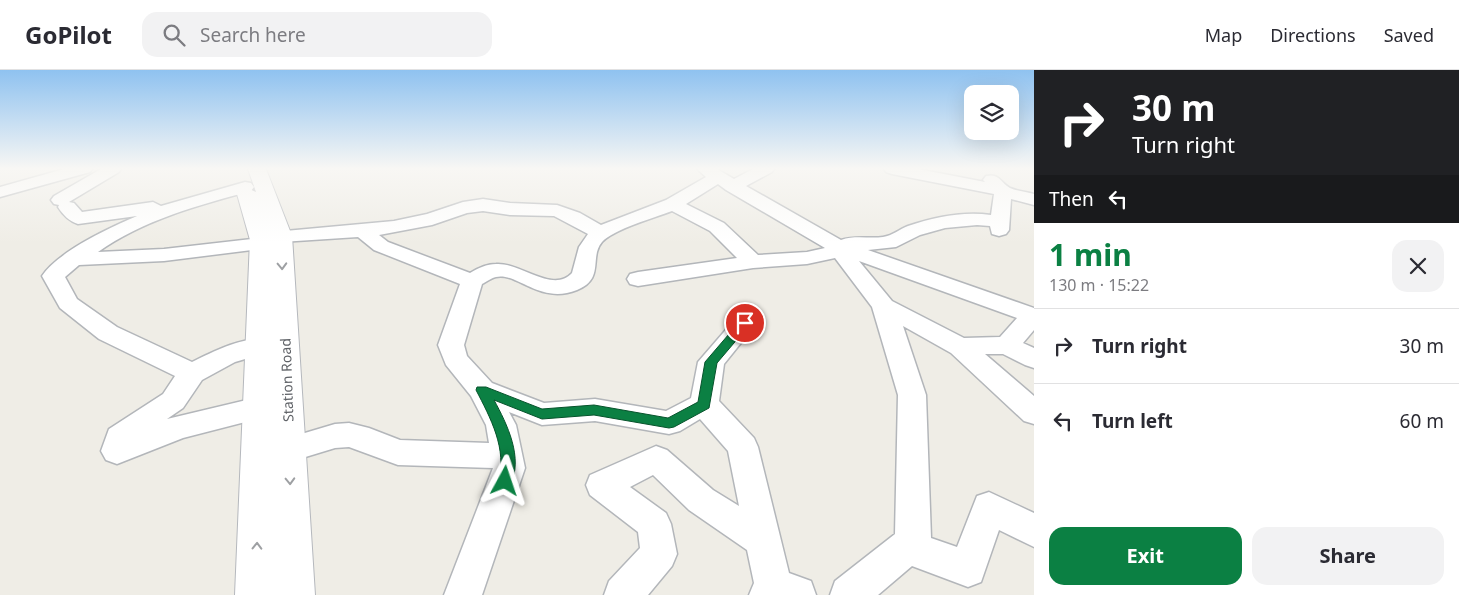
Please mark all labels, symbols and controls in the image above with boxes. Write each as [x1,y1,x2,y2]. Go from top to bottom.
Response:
search box [142,12,492,57]
text: GoPilot [25,18,112,51]
icon: search [160,21,188,49]
text: Search here [200,22,306,48]
text: Map [1205,23,1242,47]
text: Directions [1270,23,1356,47]
text: Saved [1384,23,1434,47]
text: 30 m [1132,84,1215,131]
map controls [964,85,1019,140]
button: layers [964,85,1019,140]
icon: right [1049,90,1114,155]
text: Turn right [1132,129,1235,159]
icon: left [1104,185,1132,213]
text: Then [1049,186,1094,212]
text: 1 min [1049,234,1132,275]
button: close [1392,240,1444,292]
one-way arrow [277,262,288,270]
text: 130 m · 15:22 [1049,274,1149,296]
pin [724,302,766,344]
icon: arrive [731,309,759,337]
icon: right [1049,332,1077,360]
text: Turn right [1092,333,1187,359]
text: 30 m [1400,333,1444,359]
street label: Station Road [276,338,297,422]
icon: left [1049,407,1077,435]
text: Turn left [1092,408,1173,434]
text: 60 m [1400,408,1444,434]
position arrow [478,454,530,506]
one-way arrow [285,477,296,485]
button: Exit [1049,527,1242,585]
button: Share [1252,527,1444,585]
one-way arrow [252,542,262,550]

